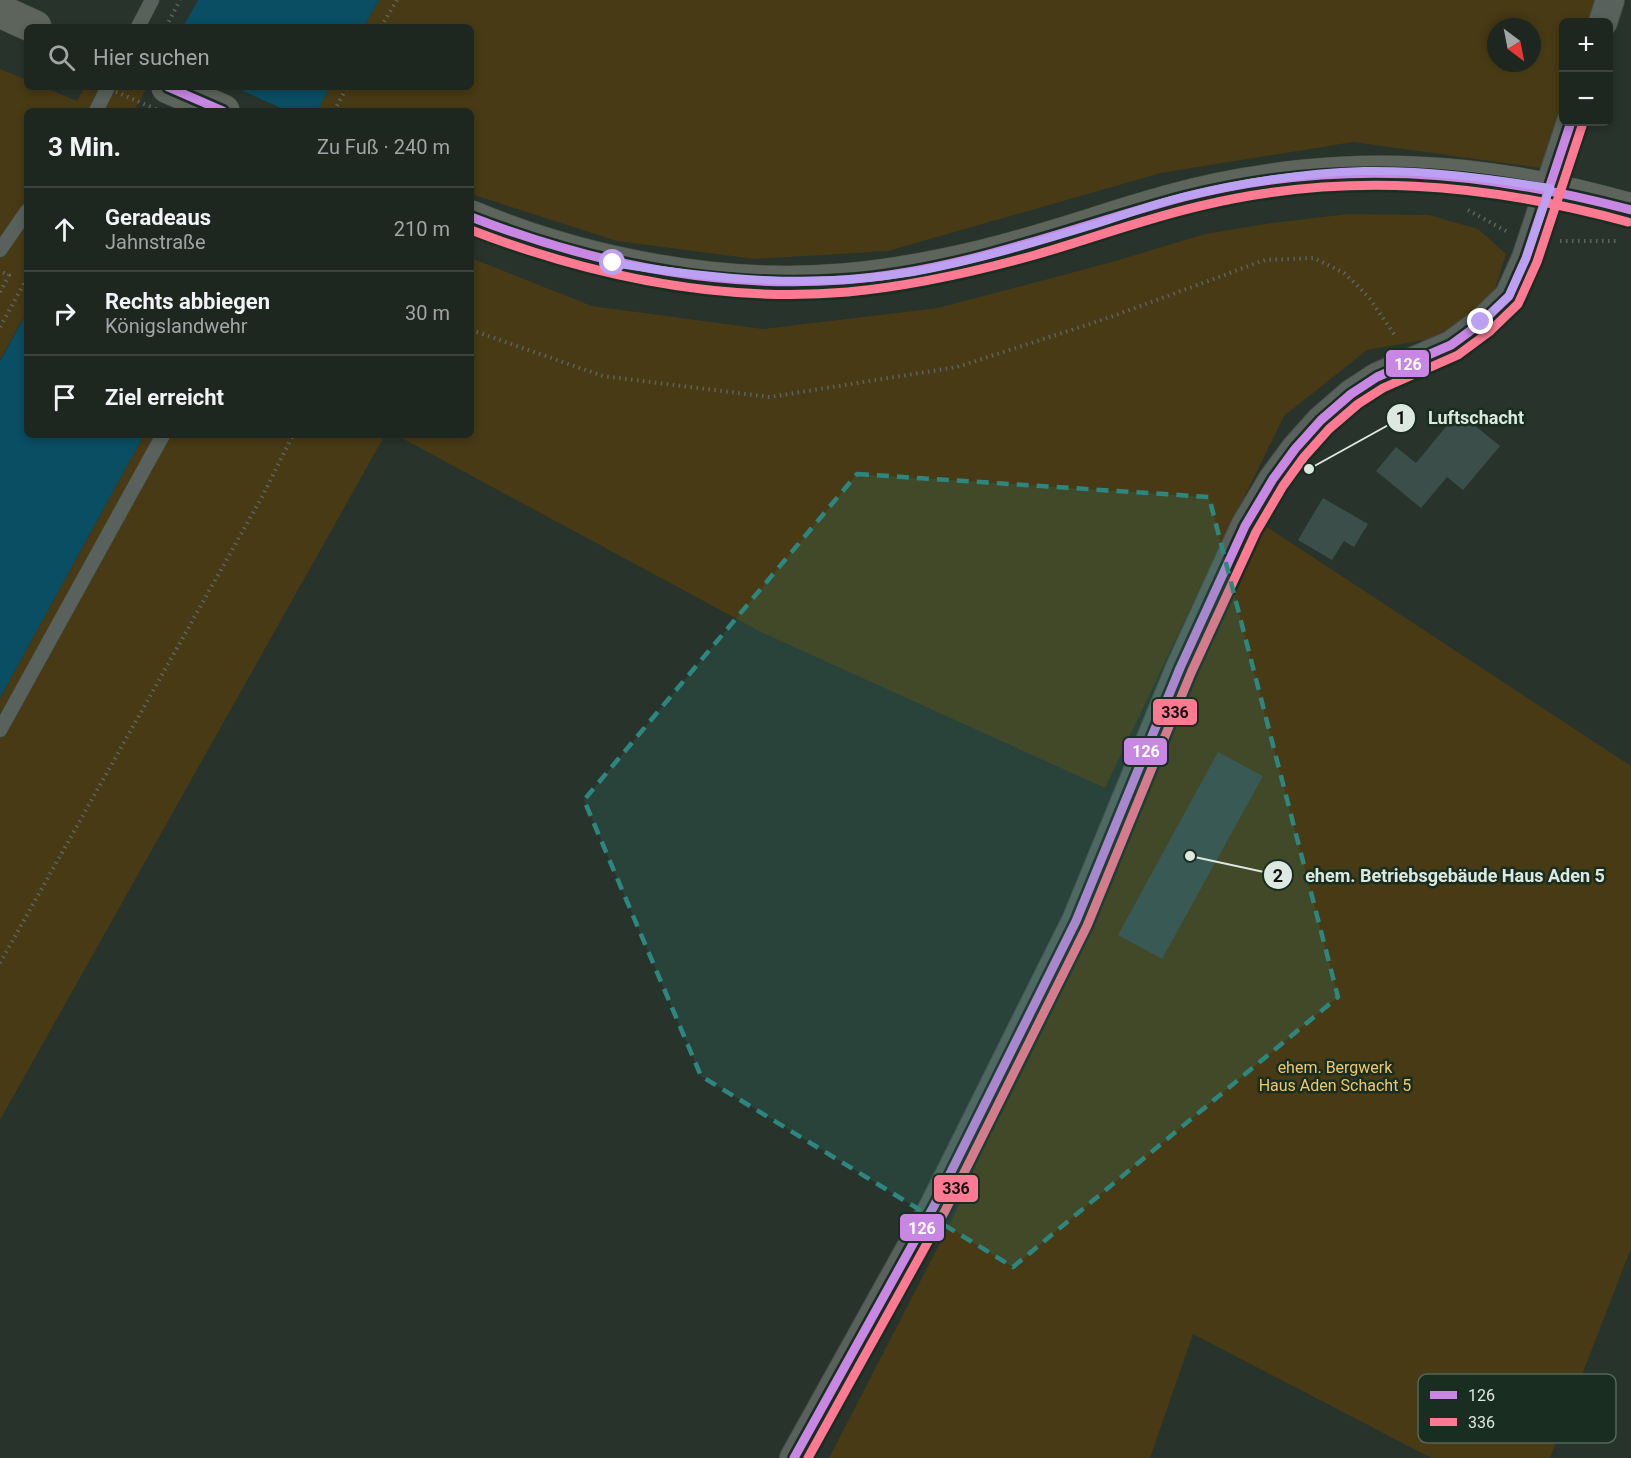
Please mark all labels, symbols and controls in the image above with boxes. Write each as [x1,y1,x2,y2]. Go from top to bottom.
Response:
north arrow [1487,18,1541,72]
map controls [1559,18,1613,126]
button: + [1559,18,1613,72]
search box [24,24,474,90]
icon: search [45,41,78,74]
text: Hier suchen [93,45,210,70]
button: − [1559,72,1613,126]
text: 3 Min. [48,132,121,162]
text: Zu Fuß · 240 m [317,135,450,159]
text: Geradeaus [105,205,211,230]
icon: ahead [48,213,81,246]
text: 210 m [394,217,450,241]
text: Jahnstraße [105,230,206,254]
route start [599,249,625,275]
text: Rechts abbiegen [105,289,270,314]
icon: right [48,297,81,330]
text: 30 m [405,301,450,325]
route end [1467,308,1493,334]
text: Königslandwehr [105,314,248,338]
line badge: 126 [1385,349,1430,378]
text: 126 [1394,355,1422,374]
icon: arrive [48,381,81,414]
text: Ziel erreicht [105,385,224,410]
callout: Luftschacht [1386,400,1536,436]
text: 1 [1396,407,1406,428]
text: Luftschacht [1428,407,1524,428]
line badge: 336 [1152,698,1198,726]
text: 336 [1161,703,1189,722]
line badge: 126 [1123,737,1168,766]
text: 126 [1132,742,1160,761]
callout: ehem. Betriebsgebäude Haus Aden 5 [1263,857,1617,893]
text: 2 [1273,865,1283,886]
text: ehem. Betriebsgebäude Haus Aden 5 [1305,865,1605,886]
park label: ehem. Bergwerk Haus Aden Schacht 5 [1259,1058,1411,1095]
line badge: 336 [933,1174,979,1203]
text: 336 [942,1179,970,1198]
line badge: 126 [899,1213,945,1242]
text: 126 [908,1219,936,1238]
legend [1418,1374,1616,1443]
text: 126 [1468,1386,1495,1405]
text: 336 [1468,1413,1495,1432]

